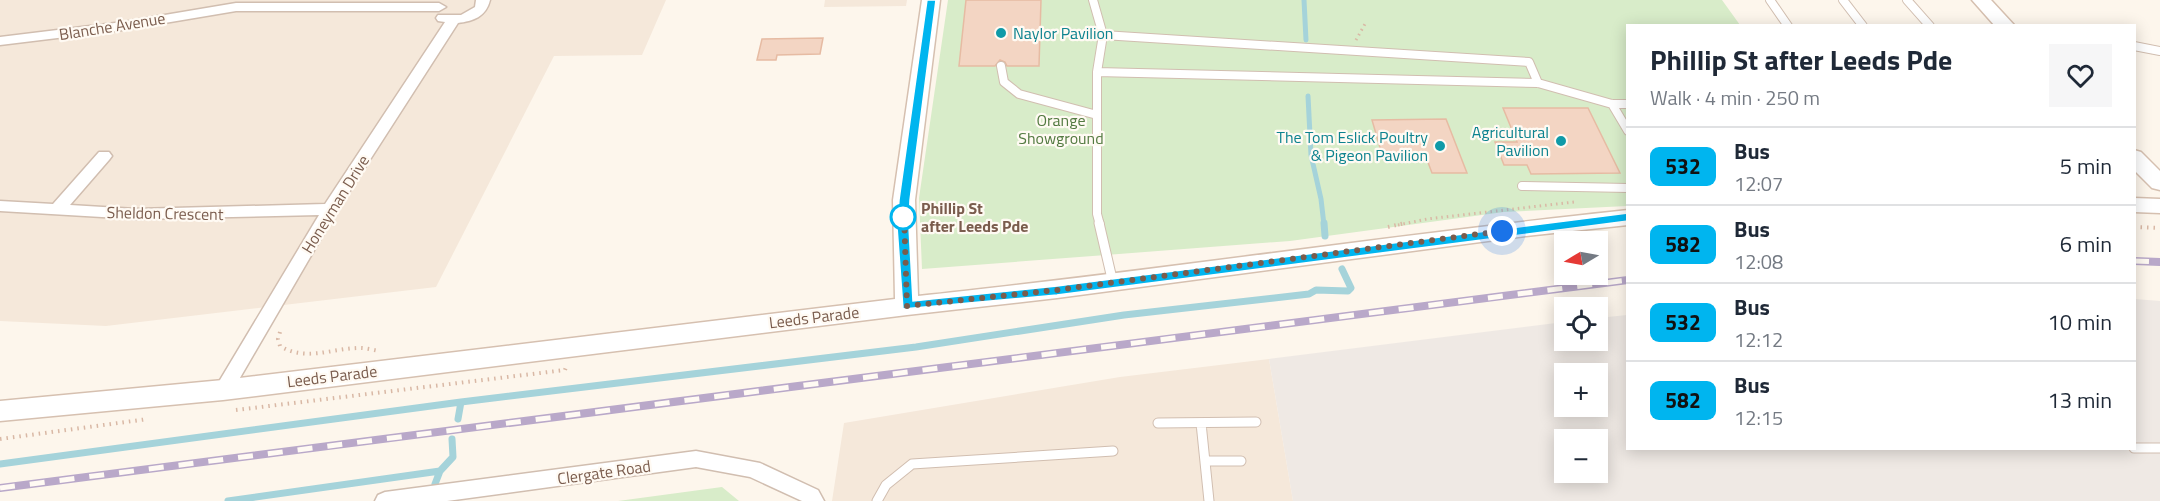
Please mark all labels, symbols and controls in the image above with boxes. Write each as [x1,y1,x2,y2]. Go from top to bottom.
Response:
street label: Blanche Avenue [57,6,167,46]
place label: Naylor Pavilion [1013,21,1113,45]
marker: Naylor Pavilion [994,26,1008,40]
text: Phillip St after Leeds Pde [1650,38,1952,81]
button: heart [2049,44,2112,107]
text: Walk · 4 min · 250 m [1650,82,1820,113]
park label: Orange Showground [1018,108,1104,150]
place label: Agricultural Pavilion [1472,120,1549,162]
place label: The Tom Eslick Poultry & Pigeon Pavilion [1276,125,1428,167]
marker: Agricultural Pavilion [1554,134,1568,148]
text: Bus [1734,134,1770,168]
marker: The Tom Eslick Poultry & Pigeon Pavilion [1433,139,1447,153]
text: 5 min [2060,149,2112,183]
street label: Honeyman Drive [295,150,375,258]
text: 532 [1665,150,1701,182]
text: 12:07 [1734,168,1783,199]
place label: Phillip St after Leeds Pde [921,196,1028,238]
street label: Sheldon Crescent [106,200,224,226]
marker: Phillip St after Leeds Pde [890,204,916,230]
text: Bus [1734,212,1770,246]
your location [1487,216,1517,246]
text: 6 min [2060,227,2112,261]
text: 582 [1665,228,1701,260]
north arrow [1554,231,1608,285]
map controls [1554,231,1608,483]
text: 12:08 [1734,246,1783,277]
text: Bus [1734,290,1770,324]
button: locate [1554,297,1608,351]
street label: Leeds Parade [768,300,860,334]
text: 10 min [2047,305,2112,339]
text: 532 [1665,306,1701,338]
text: 12:12 [1734,324,1783,355]
street label: Leeds Parade [286,359,378,393]
button: + [1554,363,1608,417]
text: Bus [1734,368,1770,402]
text: 13 min [2047,383,2112,417]
text: 582 [1665,384,1701,416]
text: 12:15 [1734,402,1783,433]
button: − [1554,429,1608,483]
street label: Clergate Road [556,454,652,490]

